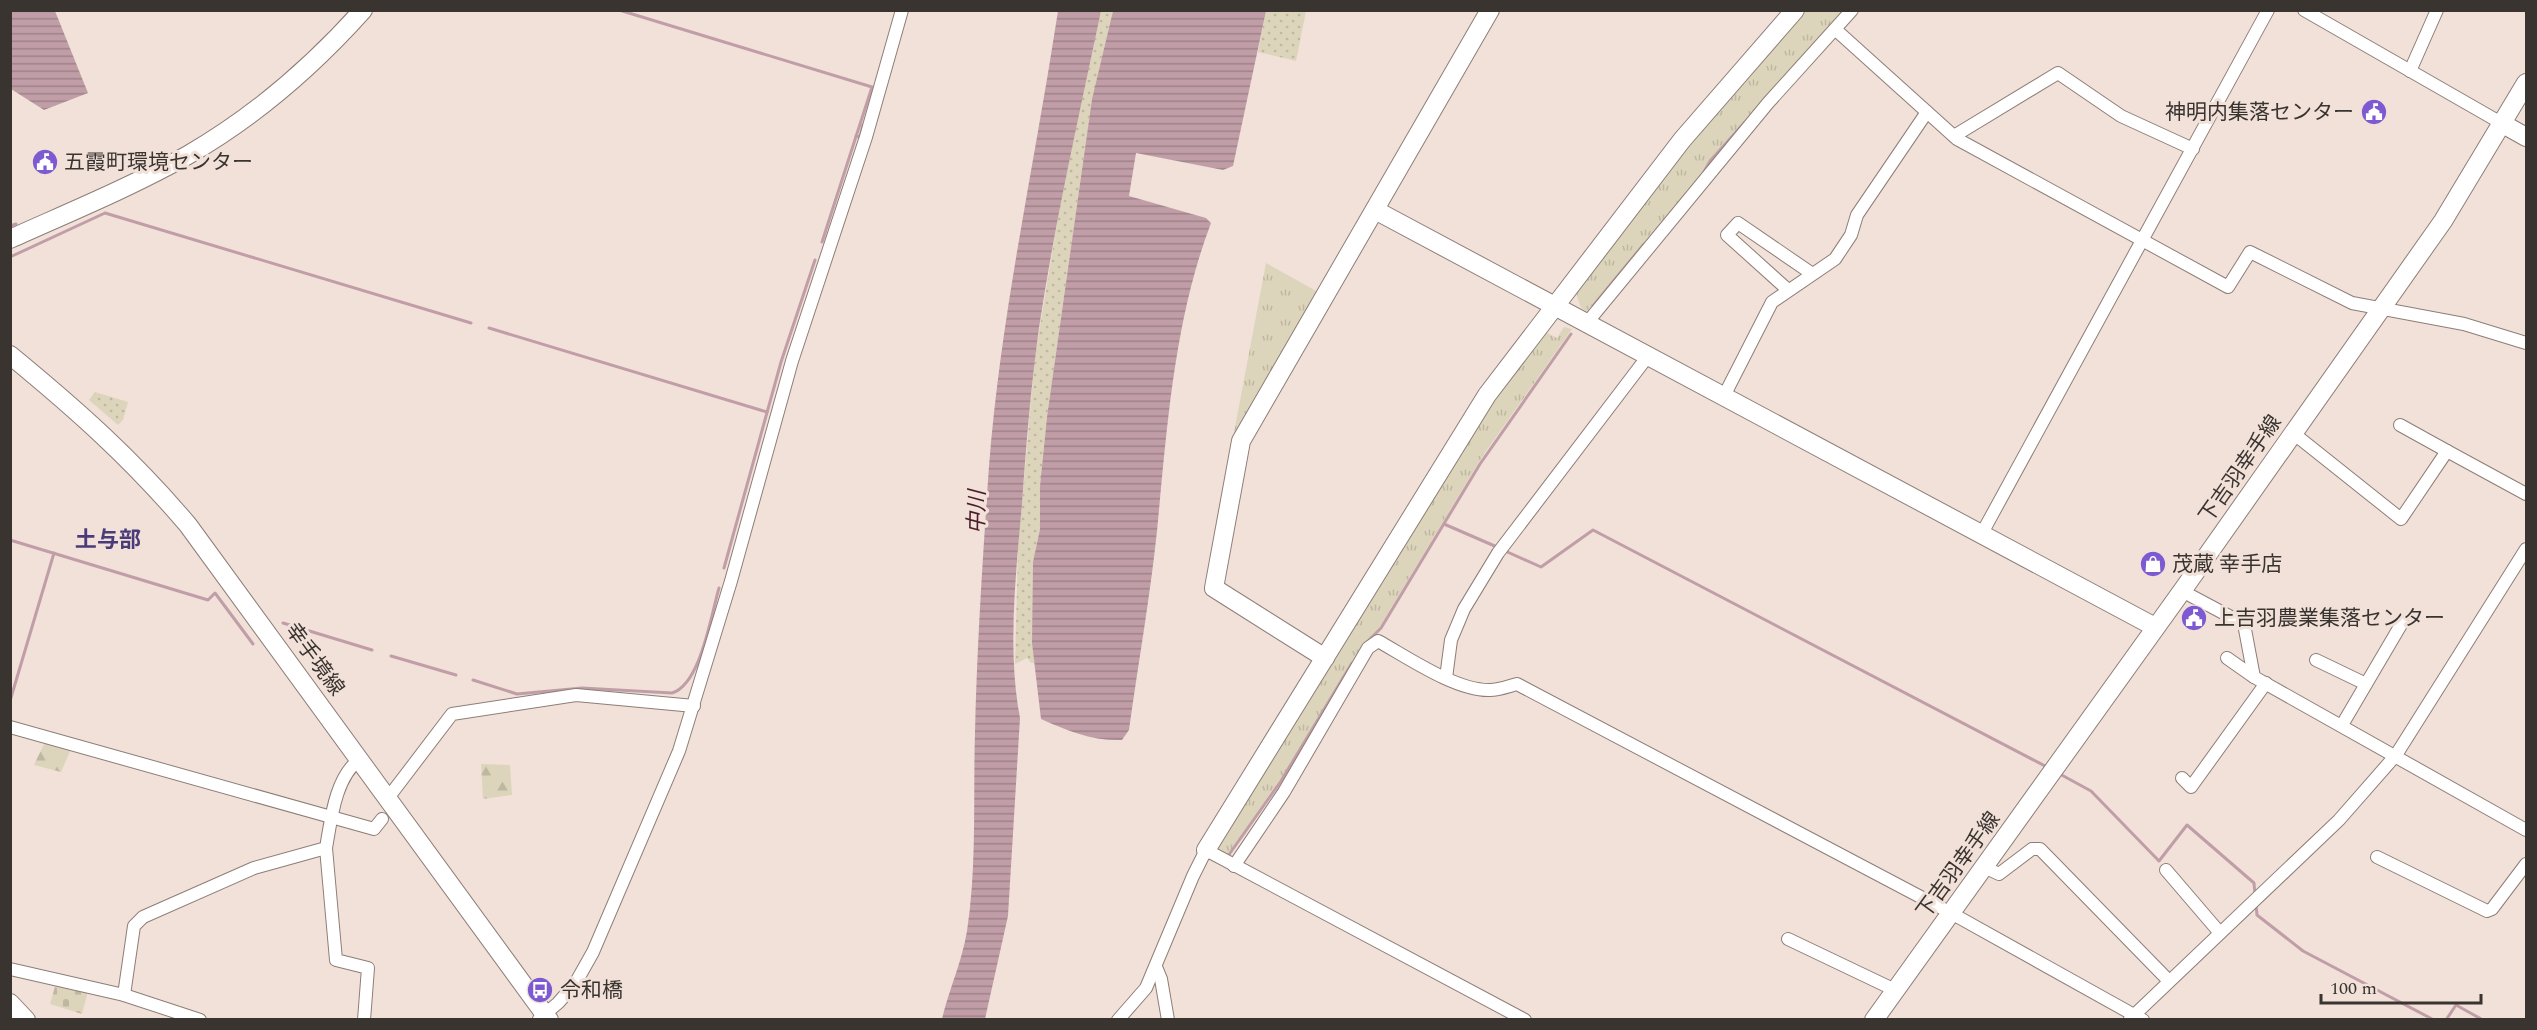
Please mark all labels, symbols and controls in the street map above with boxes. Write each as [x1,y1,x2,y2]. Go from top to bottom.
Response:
place label: 神明内集落センター [2165,97,2354,129]
public building icon: 神明内集落センター [2359,97,2389,127]
public building icon: 五霞町環境センター [30,147,60,177]
place label: 五霞町環境センター [64,147,253,179]
street label: 下吉羽幸手線 [2192,409,2290,530]
water label: 中川 [961,488,994,534]
district label: 土与部 [75,524,141,557]
shop icon: 茂蔵 幸手店 [2138,549,2168,579]
place label: 茂蔵 幸手店 [2172,549,2282,581]
public building icon: 上吉羽農業集落センター [2179,603,2209,633]
place label: 上吉羽農業集落センター [2214,603,2445,635]
street label: 幸手境線 [277,616,352,703]
street label: 下吉羽幸手線 [1909,805,2009,926]
scale bar [2321,967,2482,1005]
bus stop icon: 令和橋 [525,975,555,1005]
place label: 令和橋 [560,975,623,1007]
text: 100 m [2330,975,2377,1002]

